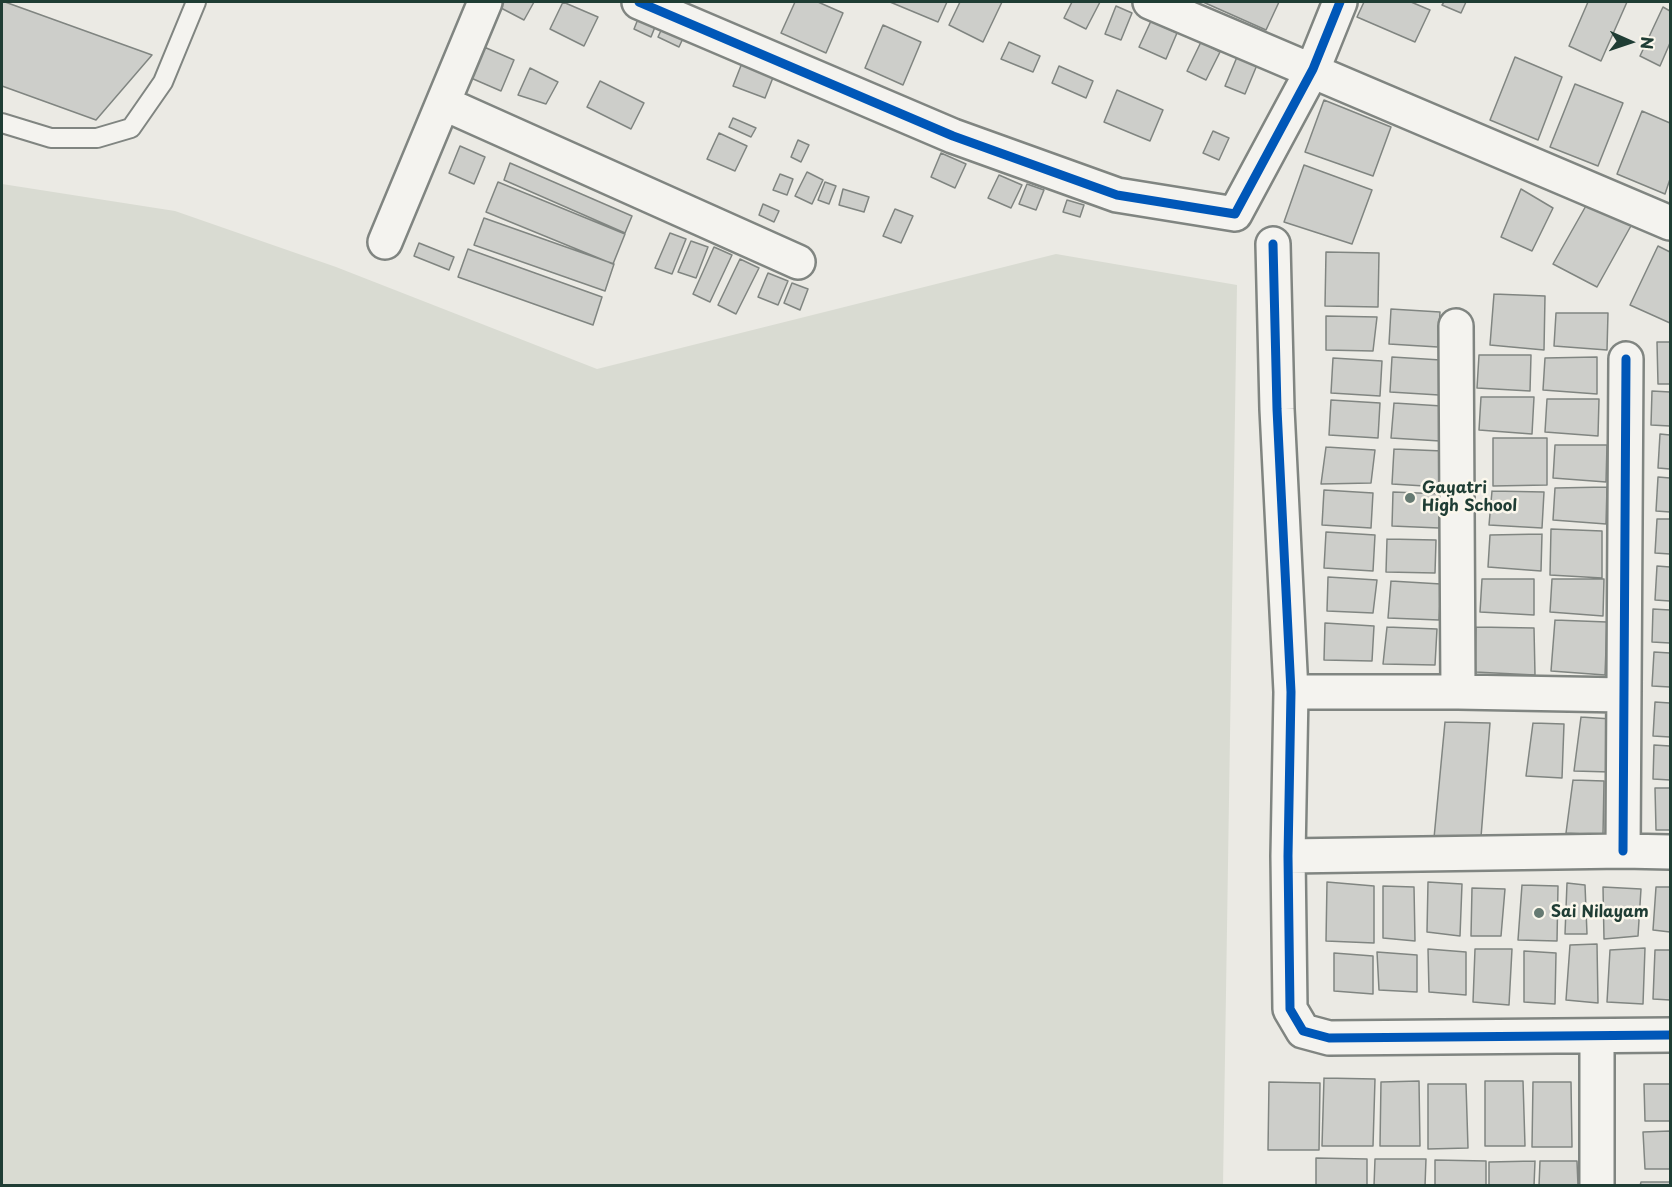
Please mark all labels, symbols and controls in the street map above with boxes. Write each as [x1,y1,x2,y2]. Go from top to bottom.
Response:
north arrow [1600,12,1660,72]
text: N [1636,36,1660,50]
place label: Gayatri High School [1422,479,1517,517]
marker: Gayatri High School [1403,491,1417,505]
place label: Sai Nilayam [1551,903,1649,923]
marker: Sai Nilayam [1532,906,1546,920]

